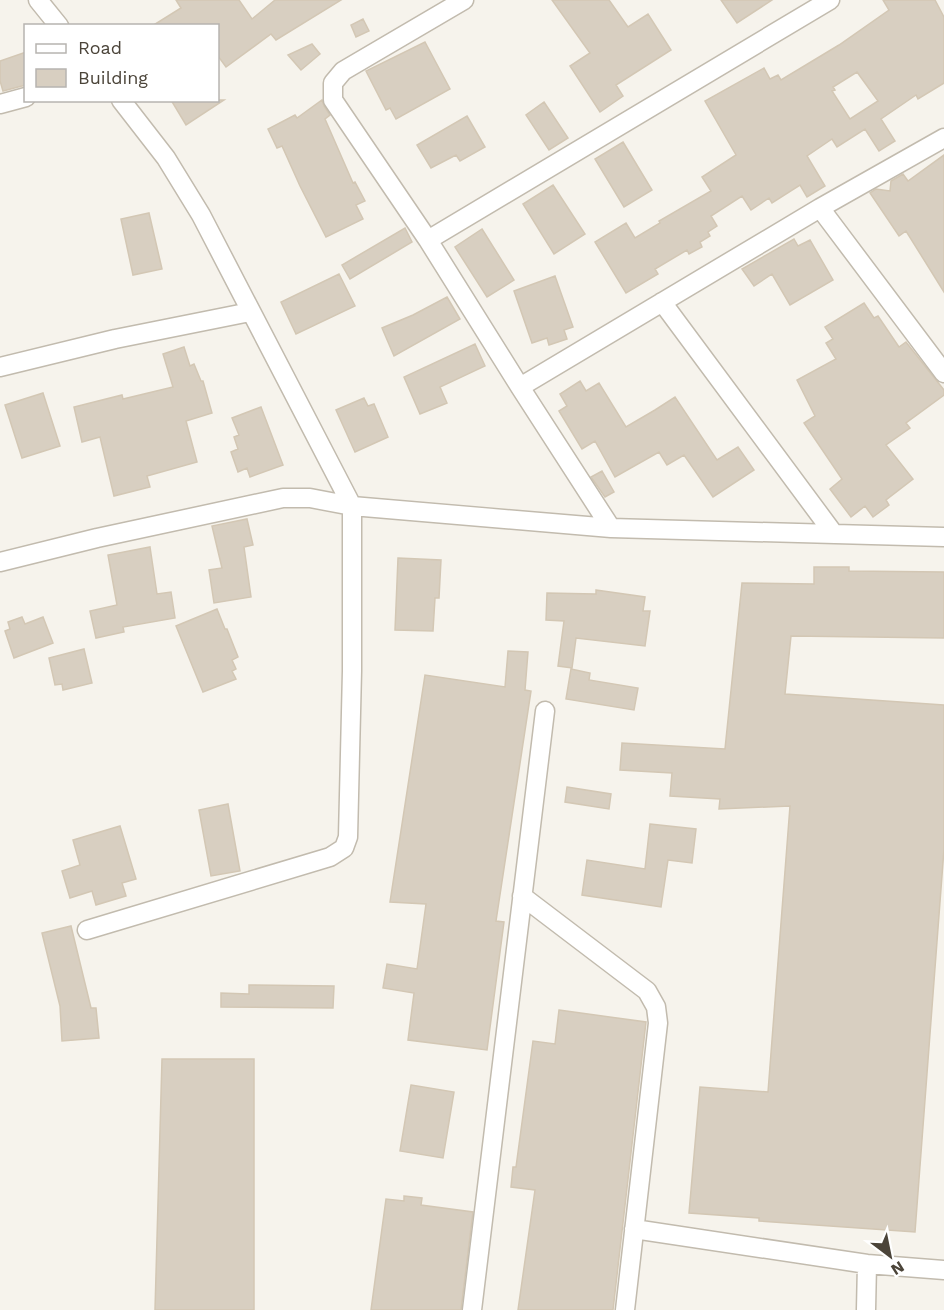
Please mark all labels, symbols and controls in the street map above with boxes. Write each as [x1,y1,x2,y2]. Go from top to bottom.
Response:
legend [24,24,219,102]
text: Road [78,37,122,58]
text: Building [78,67,148,88]
north arrow [860,1226,920,1286]
text: N [888,1257,908,1279]

